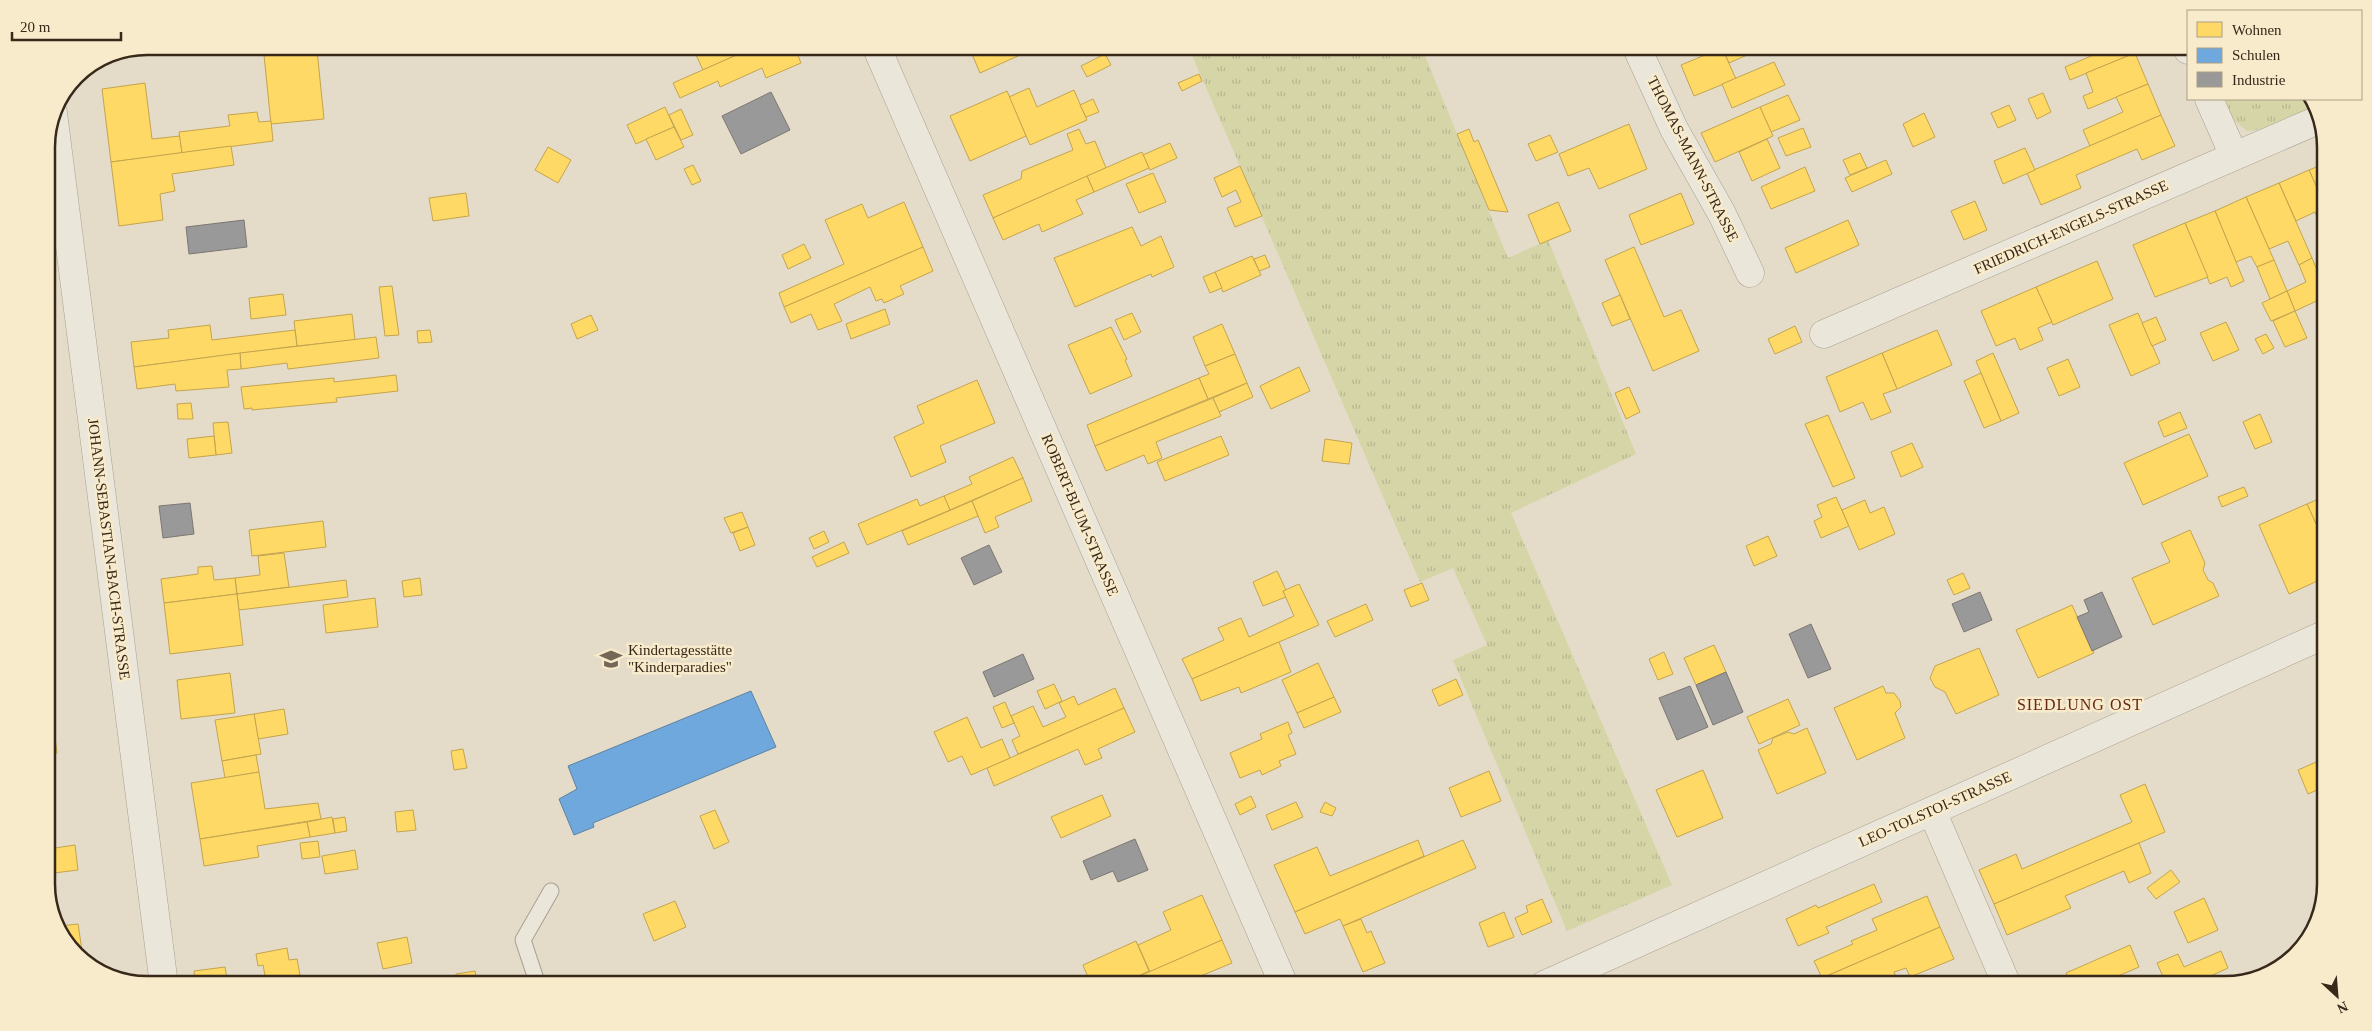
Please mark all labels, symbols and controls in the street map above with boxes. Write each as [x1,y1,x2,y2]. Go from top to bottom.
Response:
scale bar [12,10,121,42]
legend [2187,10,2362,100]
text: 20 m [20,19,51,35]
text: Wohnen [2232,22,2282,38]
text: Schulen [2232,47,2281,63]
text: Industrie [2232,72,2286,88]
street label: THOMAS-MANN-STRASSE [1644,74,1742,244]
street label: FRIEDRICH-ENGELS-STRASSE [1971,177,2171,277]
street label: JOHANN-SEBASTIAN-BACH-STRASSE [85,417,133,681]
street label: ROBERT-BLUM-STRASSE [1039,432,1121,598]
place label: Kindertagesstätte "Kinderparadies" [628,642,732,675]
school or university icon: Kindertagesstätte "Kinderparadies" [598,646,624,672]
district label: SIEDLUNG OST [2017,696,2143,713]
street label: LEO-TOLSTOI-STRASSE [1856,768,2014,850]
north arrow [2312,971,2362,1021]
text: N [2335,998,2350,1016]

